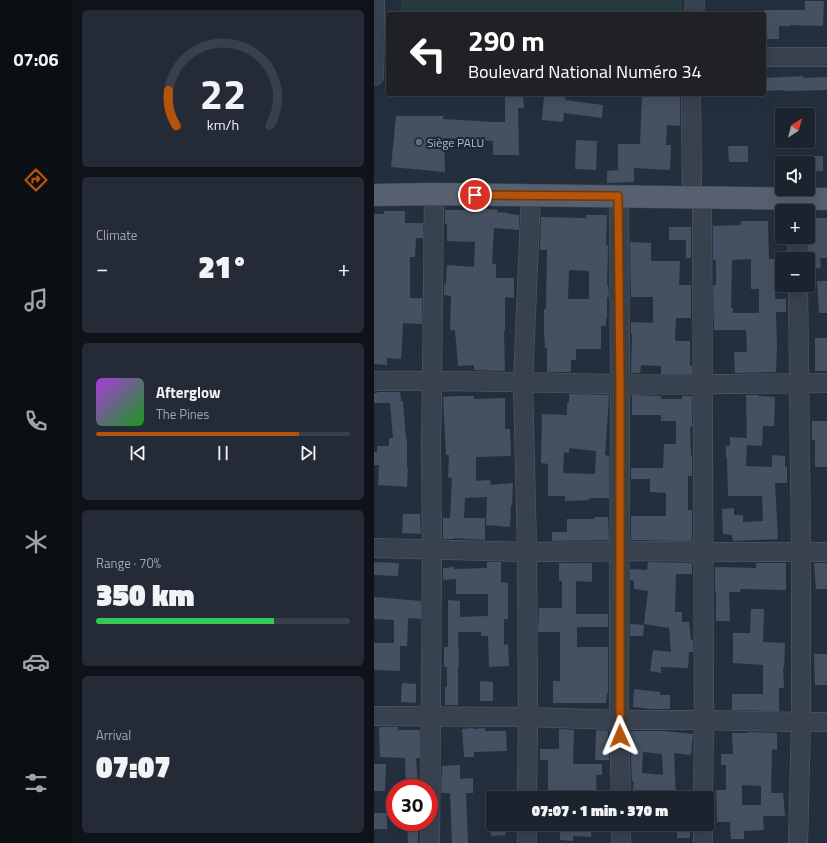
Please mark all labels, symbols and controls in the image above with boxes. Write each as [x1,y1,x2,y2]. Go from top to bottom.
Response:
text: 290 m [468,19,545,62]
icon: left [402,28,454,80]
text: 07:06 [14,46,58,73]
text: Boulevard National Numéro 34 [468,58,702,85]
text: 22 [200,62,246,125]
north arrow [775,108,815,148]
map controls [775,108,815,292]
text: km/h [207,114,239,136]
place label: Siège PALU [427,133,484,152]
marker: Siège PALU [414,137,424,147]
button: sound [775,156,815,196]
icon: directions [22,166,50,194]
pin [458,178,492,212]
icon: arrive [464,184,486,206]
button: + [775,204,815,244]
text: Climate [96,225,137,245]
text: 21° [198,244,248,290]
text: − [96,251,108,285]
text: + [338,251,350,285]
button: − [775,252,815,292]
icon: music [22,286,50,314]
text: Afterglow [156,381,221,404]
text: The Pines [156,404,209,424]
icon: phone [22,407,50,435]
icon: previous [127,442,149,464]
icon: pause [212,442,234,464]
icon: next [297,442,319,464]
icon: climate [22,528,50,556]
text: Range · 70% [96,553,161,573]
text: 350 km [96,572,194,618]
icon: car [22,648,50,676]
position arrow [599,715,641,757]
text: Arrival [96,725,131,745]
text: 07:07 [96,744,171,790]
icon: filters [22,769,50,797]
speed limit sign: 30 [386,779,438,831]
text: 07:07 · 1 min · 370 m [532,799,668,822]

